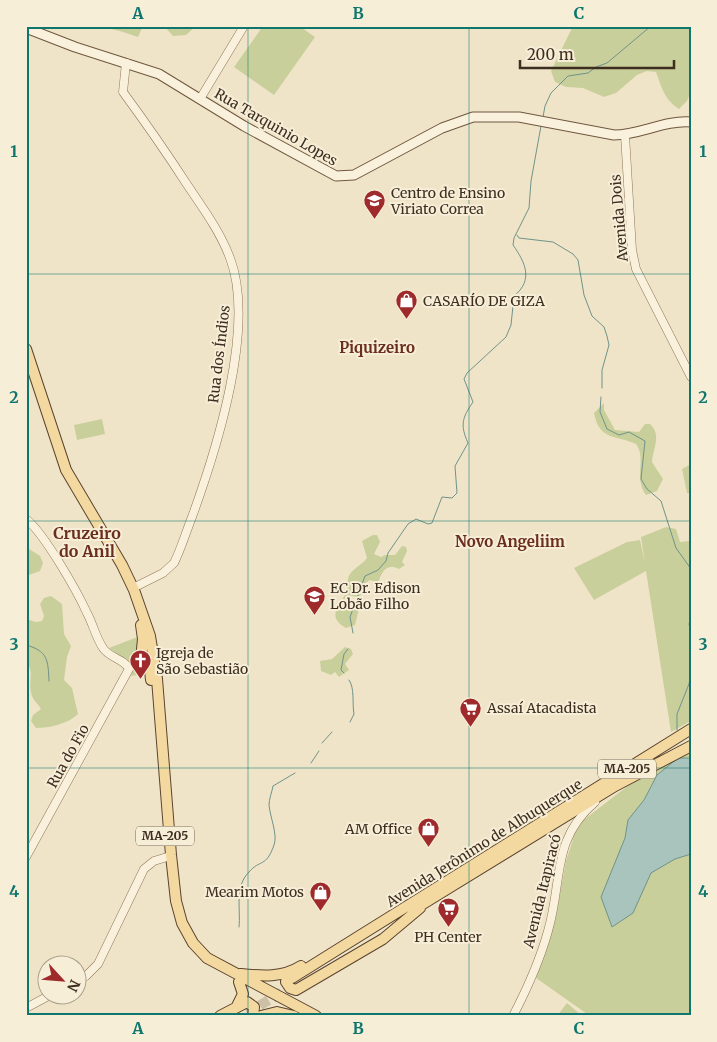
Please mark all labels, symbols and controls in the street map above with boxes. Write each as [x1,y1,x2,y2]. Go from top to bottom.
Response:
text: A [131,3,144,23]
text: B [352,3,364,23]
text: C [574,3,584,23]
scale bar [520,38,673,70]
text: 200 m [527,45,574,64]
street label: Rua Tarquinio Lopes [211,84,341,170]
text: 1 [10,141,18,161]
text: 1 [699,141,707,161]
street label: Avenida Dois [606,173,632,263]
place label: Centro de Ensino Viriato Correa [390,184,505,218]
school or university icon: Centro de Ensino Viriato Correa [363,189,387,220]
shop icon: CASARÍO DE GIZA [395,289,419,320]
place label: CASARÍO DE GIZA [423,292,545,310]
street label: Rua dos Índios [204,304,234,404]
district label: Piquizeiro [339,338,415,357]
text: 2 [9,387,19,407]
text: 2 [698,387,708,407]
district label: Cruzeiro do Anil [53,523,121,561]
district label: Novo Angeliim [455,532,565,551]
place label: EC Dr. Edison Lobão Filho [330,579,421,613]
school or university icon: EC Dr. Edison Lobão Filho [302,584,326,615]
text: 3 [9,634,19,654]
text: 3 [698,634,708,654]
place label: Igreja de São Sebastião [156,644,248,678]
church icon: Igreja de São Sebastião [128,649,152,680]
supermarket icon: Assaí Atacadista [459,696,483,727]
place label: Assaí Atacadista [486,699,597,717]
street label: Rua do Fio [43,721,93,791]
road number: MA-205 [598,760,656,779]
street label: Avenida Jerônimo de Albuquerque [382,775,585,911]
shop icon: AM Office [416,817,440,848]
place label: AM Office [344,820,412,838]
road number: MA-205 [136,826,194,846]
street label: Avenida Itapiracó [519,832,565,951]
shop icon: Mearim Motos [308,880,332,911]
text: 4 [9,881,19,901]
text: 4 [698,881,708,901]
place label: Mearim Motos [205,883,304,901]
supermarket icon: PH Center [436,897,460,928]
place label: PH Center [414,928,482,946]
north arrow [38,954,88,1004]
text: N [63,977,84,995]
text: A [131,1018,144,1038]
text: B [352,1018,364,1038]
text: C [574,1018,584,1038]

